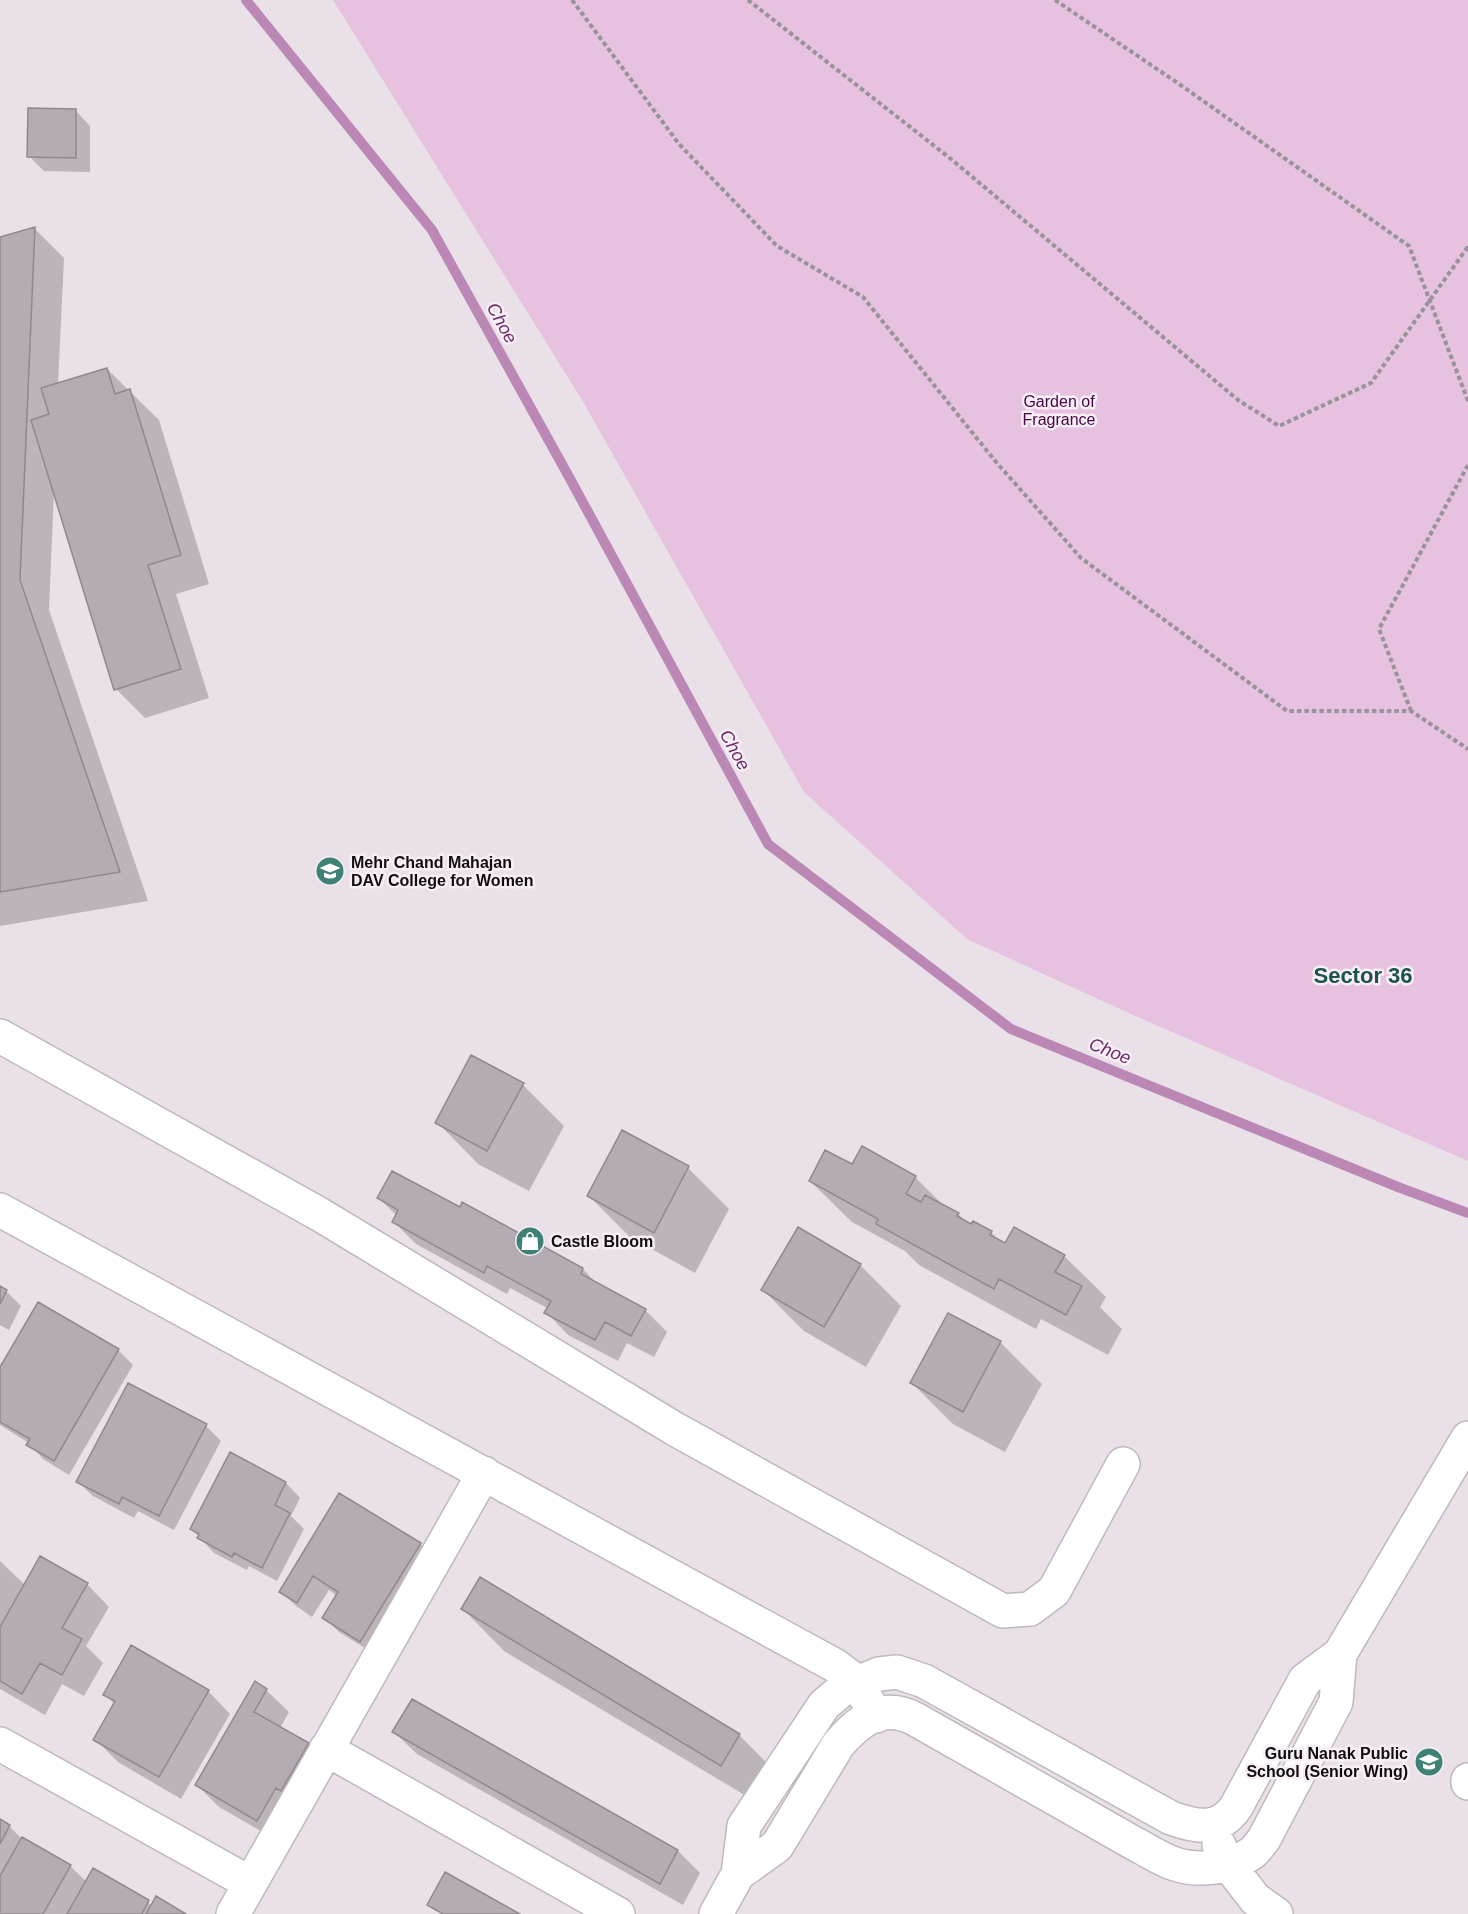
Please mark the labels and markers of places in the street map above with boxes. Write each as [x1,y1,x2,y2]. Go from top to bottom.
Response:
place label: Mehr Chand Mahajan DAV College for Women [351,854,534,889]
school or university icon: Mehr Chand Mahajan DAV College for Women [314,855,346,887]
shop icon: Castle Bloom [514,1225,546,1257]
place label: Castle Bloom [551,1233,653,1250]
place label: Guru Nanak Public School (Senior Wing) [1246,1745,1408,1780]
school or university icon: Guru Nanak Public School (Senior Wing) [1413,1746,1445,1778]

